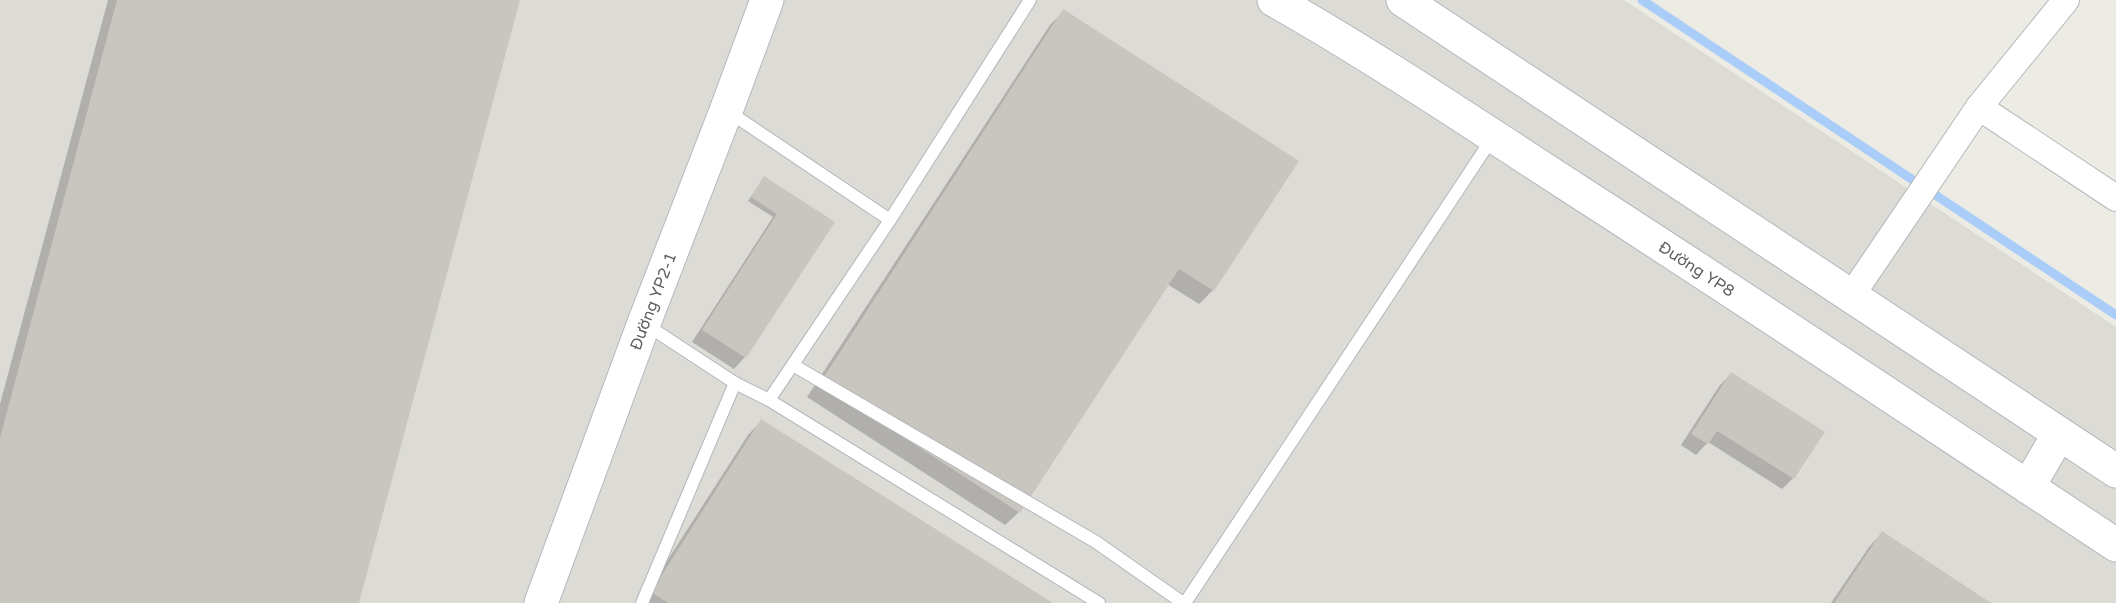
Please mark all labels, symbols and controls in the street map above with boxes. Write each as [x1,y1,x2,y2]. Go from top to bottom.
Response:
street label: Đường YP8 [1655,237,1738,301]
street label: Đường YP2-1 [626,250,681,353]

